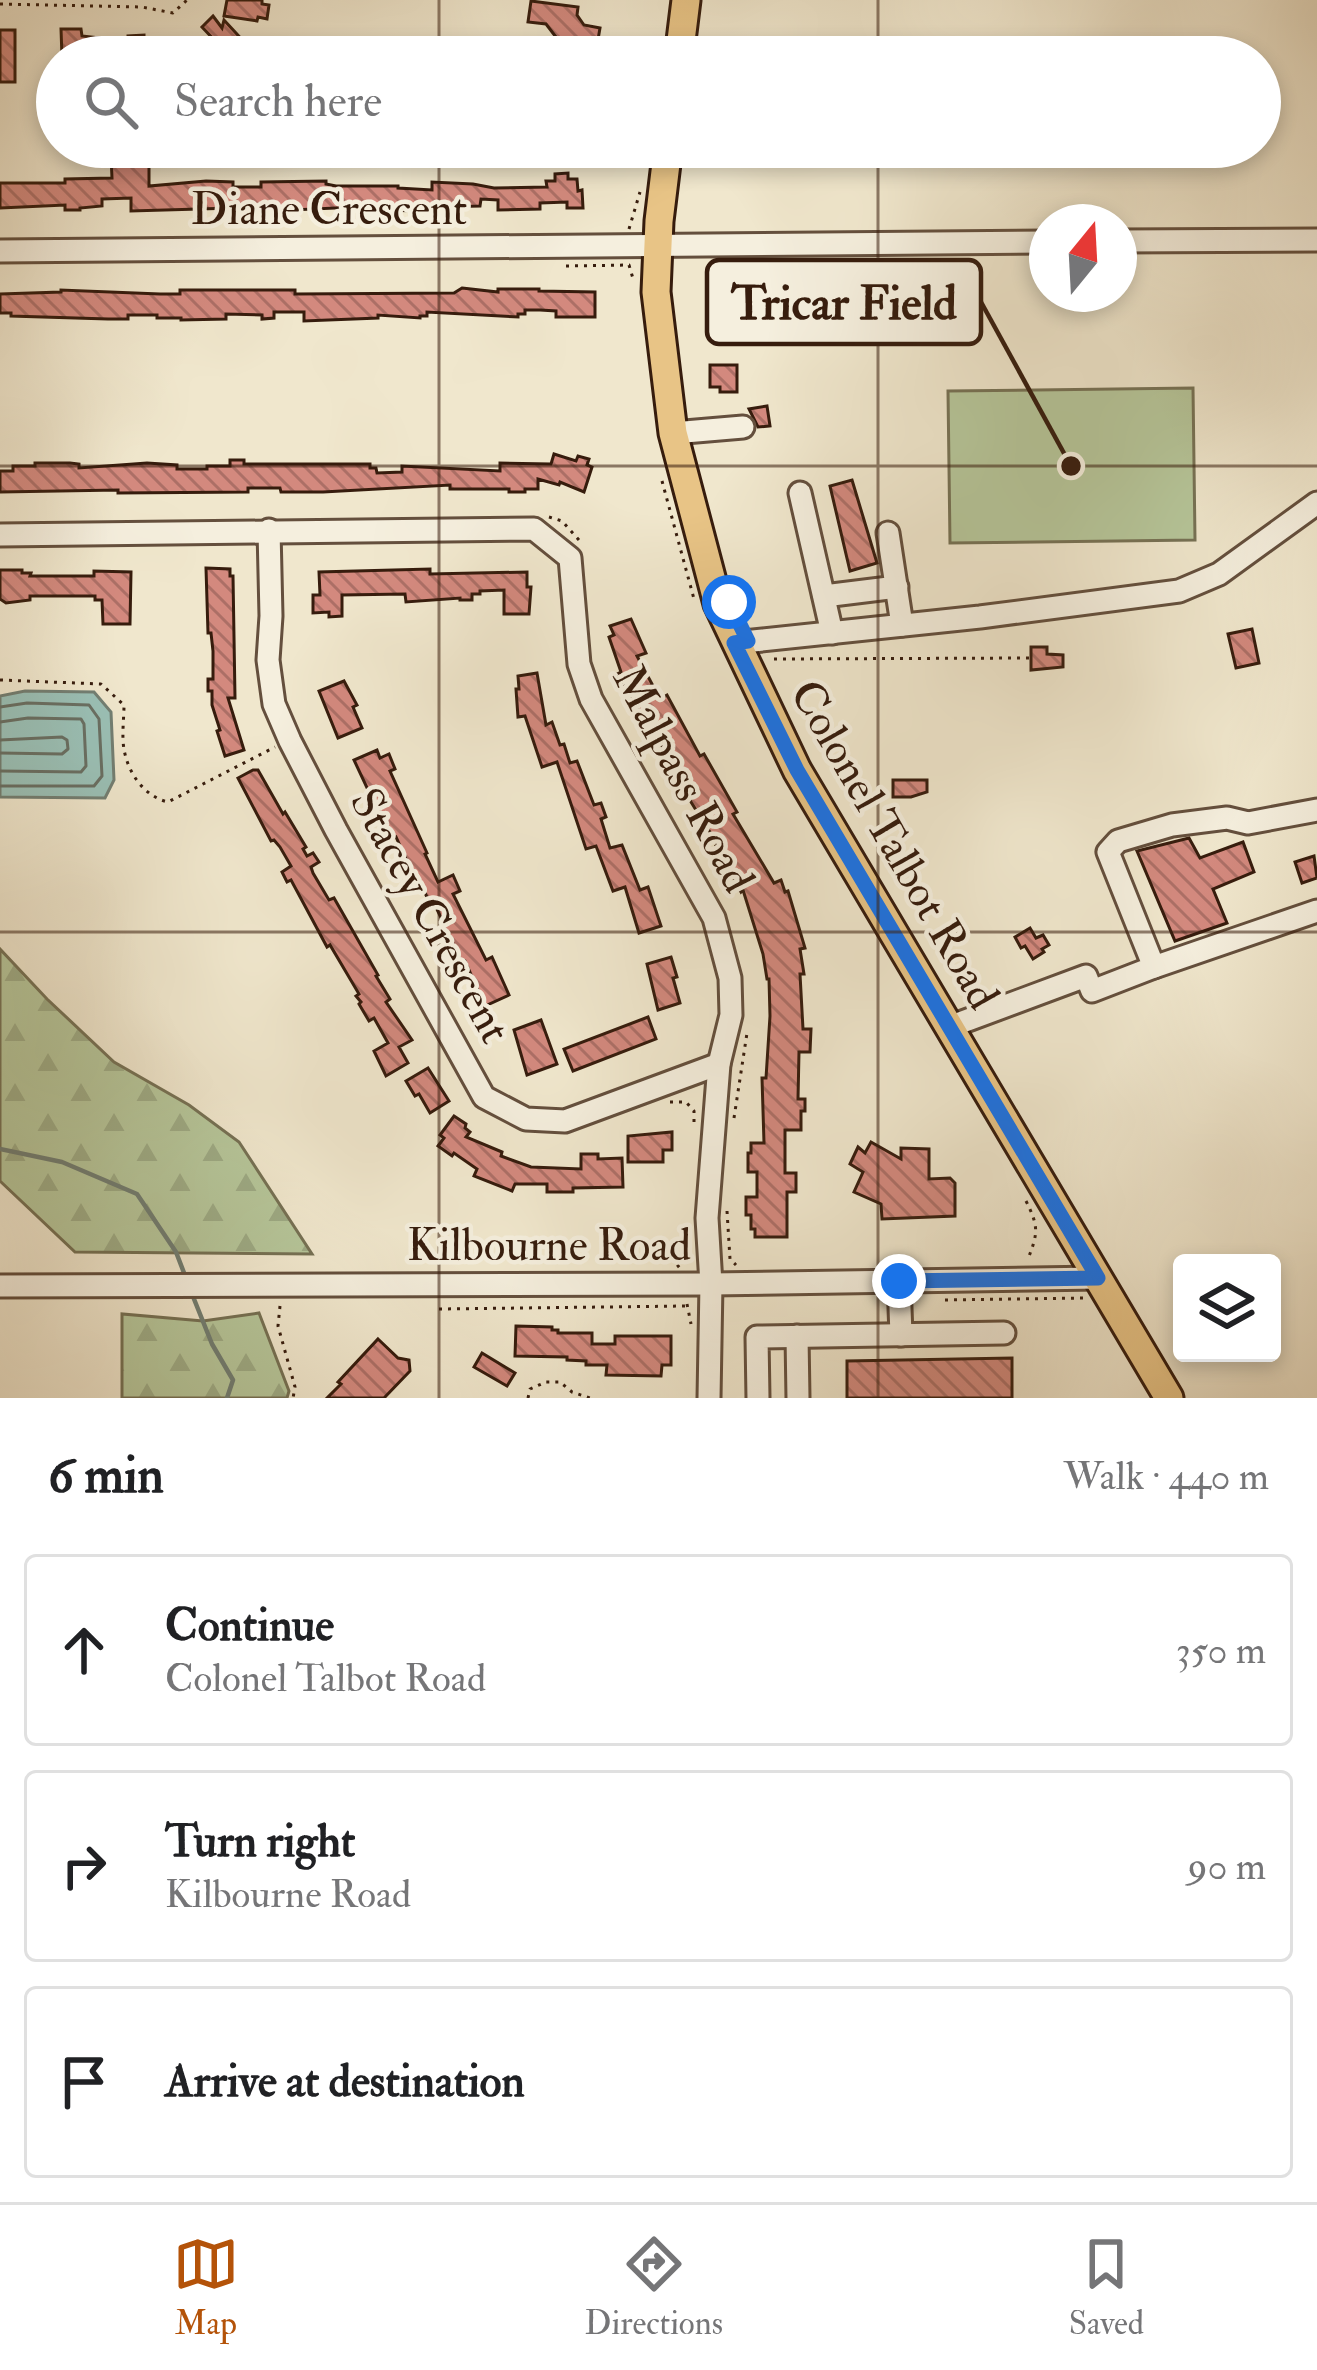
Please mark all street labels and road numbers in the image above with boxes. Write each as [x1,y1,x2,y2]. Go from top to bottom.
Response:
street label: Diane Crescent [191,182,467,238]
street label: Malpass Road [600,656,766,902]
street label: Colonel Talbot Road [777,671,1011,1019]
street label: Stacey Crescent [337,779,523,1053]
street label: Kilbourne Road [407,1218,691,1274]

